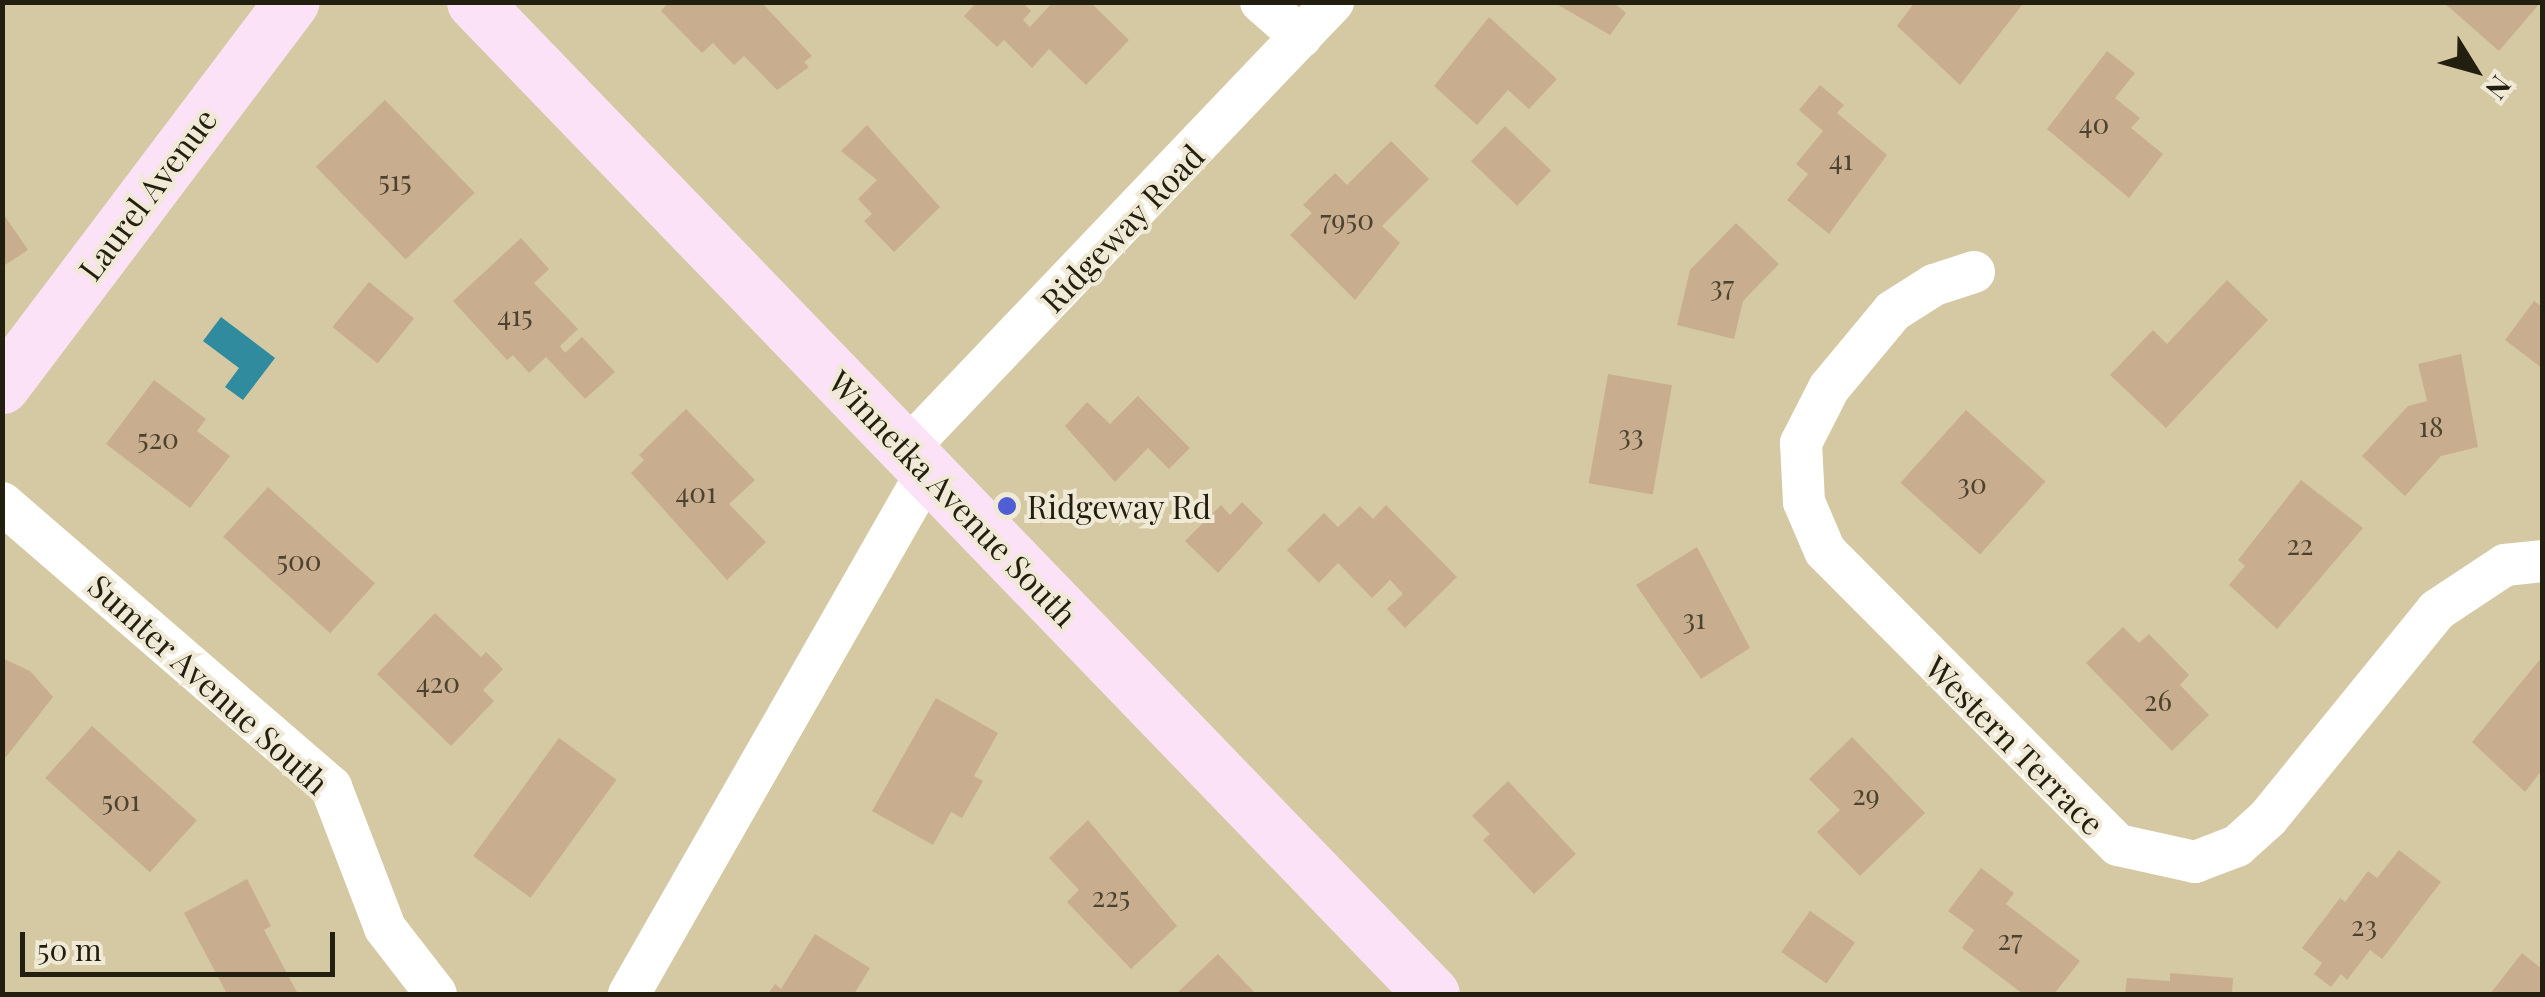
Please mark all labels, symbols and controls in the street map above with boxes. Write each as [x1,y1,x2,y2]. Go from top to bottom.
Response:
north arrow [2425,20,2525,120]
text: N [2478,69,2520,108]
street label: Laurel Avenue [70,100,224,288]
house number: 40 [2079,106,2109,140]
street label: Ridgeway Road [1032,136,1212,320]
house number: 41 [1829,142,1853,176]
house number: 515 [378,163,412,197]
house number: 7950 [1320,202,1374,236]
house number: 37 [1710,268,1734,302]
house number: 415 [497,298,533,332]
street label: Winnetka Avenue South [821,362,1085,634]
house number: 18 [2419,409,2443,443]
house number: 33 [1618,417,1644,451]
house number: 520 [137,421,179,455]
house number: 30 [1957,466,1987,500]
house number: 401 [676,475,716,509]
place label: Ridgeway Rd [1027,487,1212,525]
marker: Ridgeway Rd [996,495,1018,517]
house number: 22 [2287,527,2313,561]
house number: 500 [276,543,322,577]
street label: Sumter Avenue South [81,566,337,802]
house number: 31 [1683,601,1705,635]
street label: Western Terrace [1918,648,2112,842]
house number: 420 [416,665,460,699]
house number: 26 [2144,683,2172,717]
house number: 29 [1852,777,1880,811]
house number: 501 [102,783,140,817]
house number: 225 [1092,879,1130,913]
house number: 23 [2351,908,2377,942]
scale bar [25,912,340,974]
house number: 27 [1998,922,2022,956]
text: 50 m [37,929,102,969]

